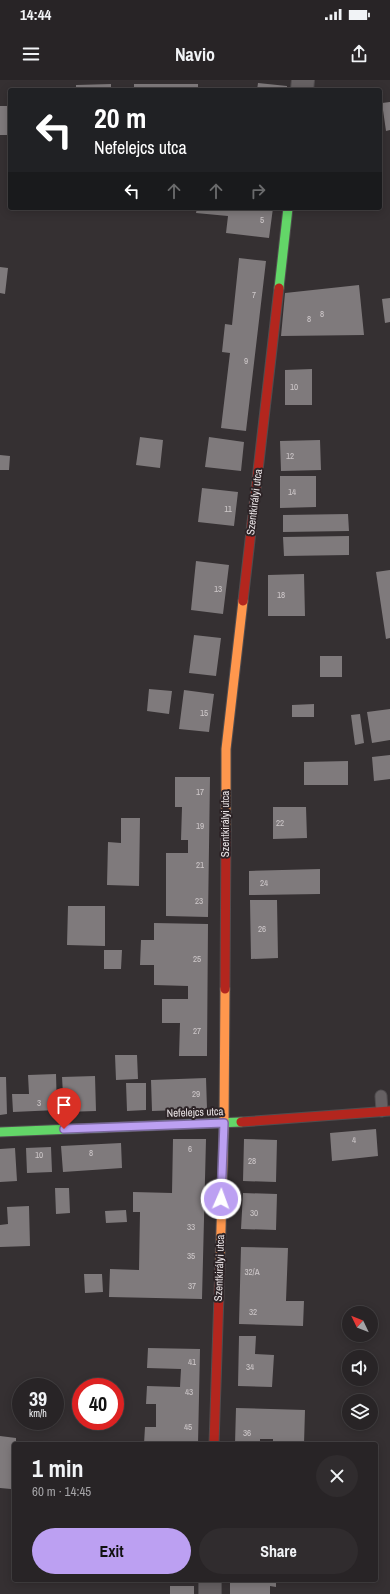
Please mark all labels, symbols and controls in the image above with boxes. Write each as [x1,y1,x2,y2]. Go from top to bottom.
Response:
text: 14:44 [20,4,51,25]
text: Navio [175,42,215,67]
icon: menu [20,43,42,65]
icon: share [348,43,370,65]
text: 20 m [94,99,146,137]
icon: left [28,104,80,156]
text: Nefelejcs utca [94,135,187,160]
icon: left [121,180,143,202]
icon: ahead [163,180,185,202]
icon: ahead [205,180,227,202]
icon: right [247,180,269,202]
house number: 5 [260,214,264,226]
house number: 7 [252,289,256,301]
house number: 8 [320,308,324,320]
house number: 8 [307,313,311,325]
house number: 9 [244,355,248,367]
house number: 10 [290,381,298,393]
house number: 12 [286,450,294,462]
street label: Szentkirályi utca [243,468,265,536]
house number: 14 [288,486,296,498]
house number: 11 [224,503,232,515]
house number: 13 [214,583,222,595]
house number: 18 [277,589,285,601]
house number: 15 [200,707,208,719]
house number: 17 [196,786,204,798]
street label: Szentkirályi utca [218,791,232,857]
house number: 22 [276,817,284,829]
house number: 19 [196,820,204,832]
house number: 21 [196,859,204,871]
house number: 24 [260,877,268,889]
house number: 23 [195,895,203,907]
house number: 26 [258,923,266,935]
house number: 25 [193,953,201,965]
house number: 27 [193,1025,201,1037]
pin [47,1088,81,1129]
house number: 29 [192,1088,200,1100]
icon: arrive [53,1094,75,1116]
house number: 3 [37,1097,41,1109]
street label: Nefelejcs utca [166,1104,224,1120]
house number: 4 [352,1134,356,1146]
house number: 6 [188,1143,192,1155]
house number: 8 [89,1147,93,1159]
house number: 10 [35,1149,43,1161]
house number: 28 [248,1155,256,1167]
position arrow [200,1178,242,1220]
house number: 30 [250,1207,258,1219]
house number: 33 [187,1221,195,1233]
street label: Szentkirályi utca [211,1234,227,1302]
house number: 35 [187,1250,195,1262]
house number: 32/A [244,1266,260,1278]
house number: 37 [188,1280,196,1292]
house number: 32 [249,1306,257,1318]
north arrow [342,1306,378,1342]
map controls [342,1306,378,1430]
button: sound [342,1350,378,1386]
house number: 41 [188,1356,196,1368]
house number: 34 [246,1361,254,1373]
speed limit sign: 40 [72,1378,124,1430]
text: 39 [29,1385,47,1412]
house number: 43 [185,1386,193,1398]
button: layers [342,1394,378,1430]
text: km/h [29,1407,47,1420]
house number: 45 [184,1421,192,1433]
house number: 36 [243,1427,251,1439]
text: 1 min [32,1452,83,1484]
button: close [316,1455,358,1497]
text: 60 m · 14:45 [32,1483,91,1500]
button: Exit [32,1528,191,1574]
button: Share [199,1528,358,1574]

